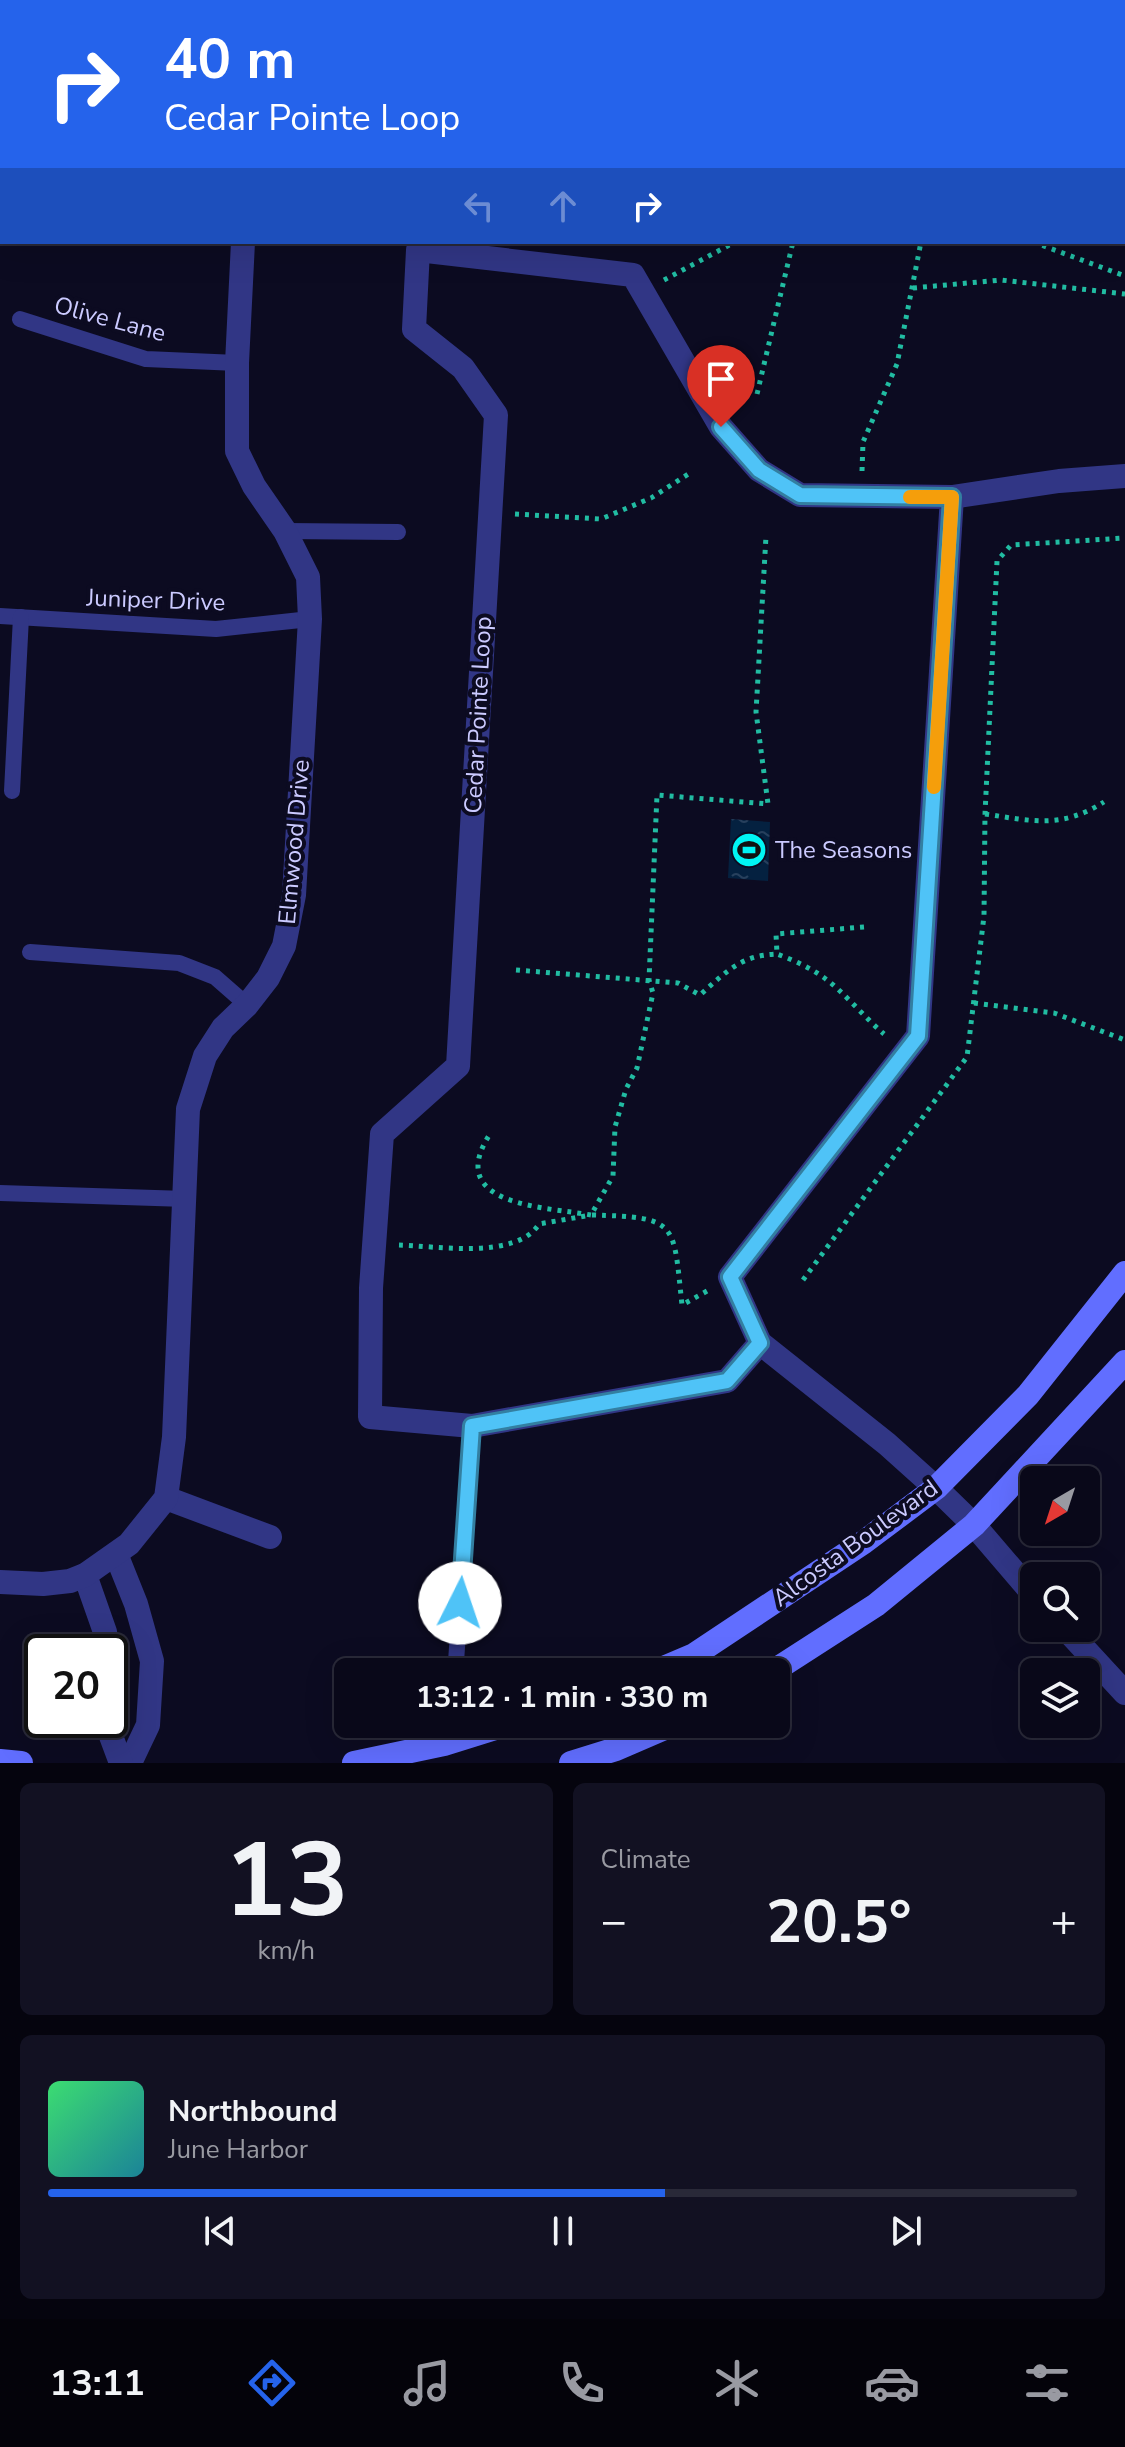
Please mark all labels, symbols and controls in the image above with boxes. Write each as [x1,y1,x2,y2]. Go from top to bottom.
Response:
text: 40 m [164,21,295,98]
icon: right [32,32,136,136]
text: Cedar Pointe Loop [164,94,460,143]
icon: left [457,184,501,228]
icon: ahead [541,184,585,228]
icon: right [625,184,669,228]
street label: Olive Lane [51,289,169,349]
pin [687,345,755,427]
icon: arrive [699,357,743,401]
street label: Juniper Drive [85,582,226,618]
street label: Cedar Pointe Loop [457,616,499,814]
street label: Elmwood Drive [271,758,317,926]
sports icon: The Seasons [730,831,768,869]
place label: The Seasons [775,834,912,866]
north arrow [1020,1466,1100,1546]
map controls [1020,1466,1100,1738]
street label: Alcosta Boulevard [766,1472,944,1614]
position arrow [418,1561,502,1645]
button: search [1020,1562,1100,1642]
speed limit sign: 20 [24,1634,128,1738]
button: layers [1020,1658,1100,1738]
text: 13:12 · 1 min · 330 m [416,1677,708,1718]
text: 13 [224,1810,349,1952]
text: Climate [601,1842,691,1877]
text: 20.5° [766,1881,912,1963]
text: − [601,1892,627,1952]
text: + [1051,1892,1077,1952]
text: km/h [258,1933,315,1968]
text: Northbound [168,2091,338,2132]
text: June Harbor [168,2132,308,2167]
icon: previous [198,2209,242,2253]
icon: pause [541,2209,585,2253]
icon: next [884,2209,928,2253]
icon: directions [244,2355,300,2411]
icon: music [399,2355,455,2411]
icon: phone [554,2355,610,2411]
icon: climate [709,2355,765,2411]
icon: car [864,2355,920,2411]
icon: filters [1019,2355,1075,2411]
text: 13:11 [50,2359,145,2408]

